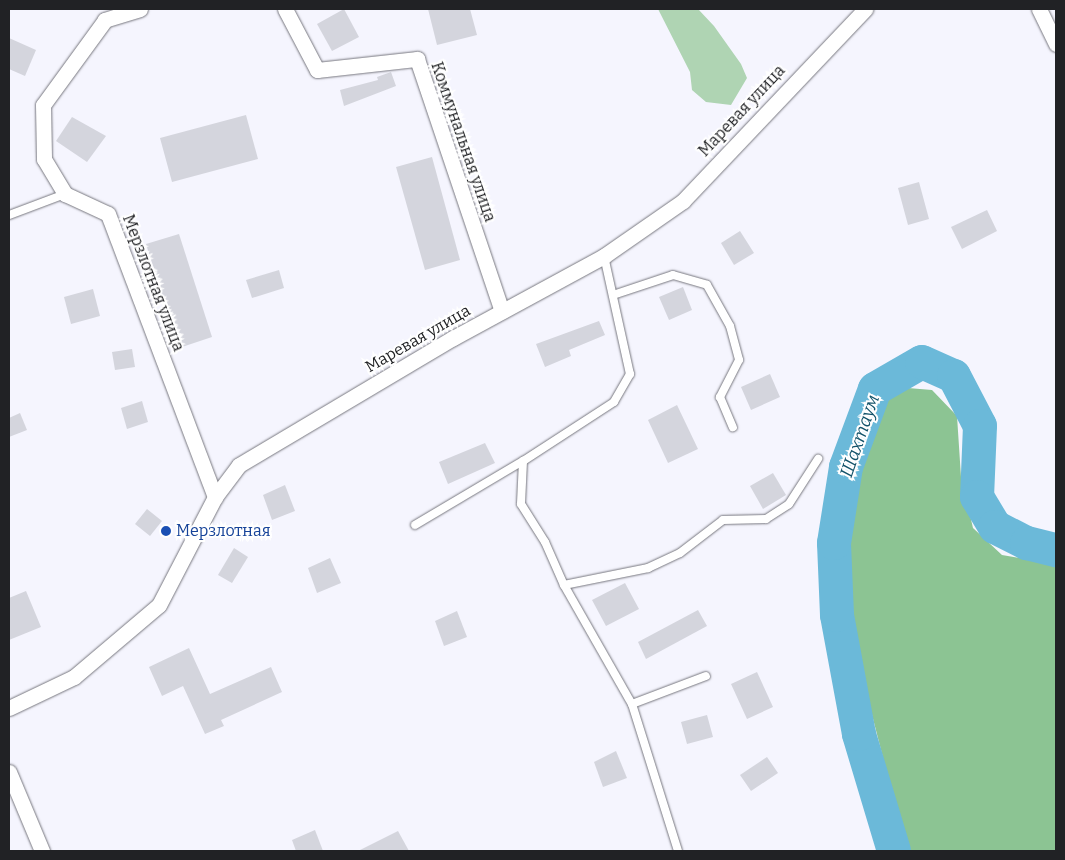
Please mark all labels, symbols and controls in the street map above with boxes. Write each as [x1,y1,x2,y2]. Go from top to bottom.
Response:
street label: Коммунальная улица [427,60,499,224]
street label: Маревая улица [695,61,789,161]
street label: Мерзлотная улица [118,212,188,354]
street label: Маревая улица [362,301,474,377]
water label: Шахтаум [836,392,884,480]
place label: Мерзлотная [176,521,271,541]
marker: Мерзлотная [160,525,172,537]

